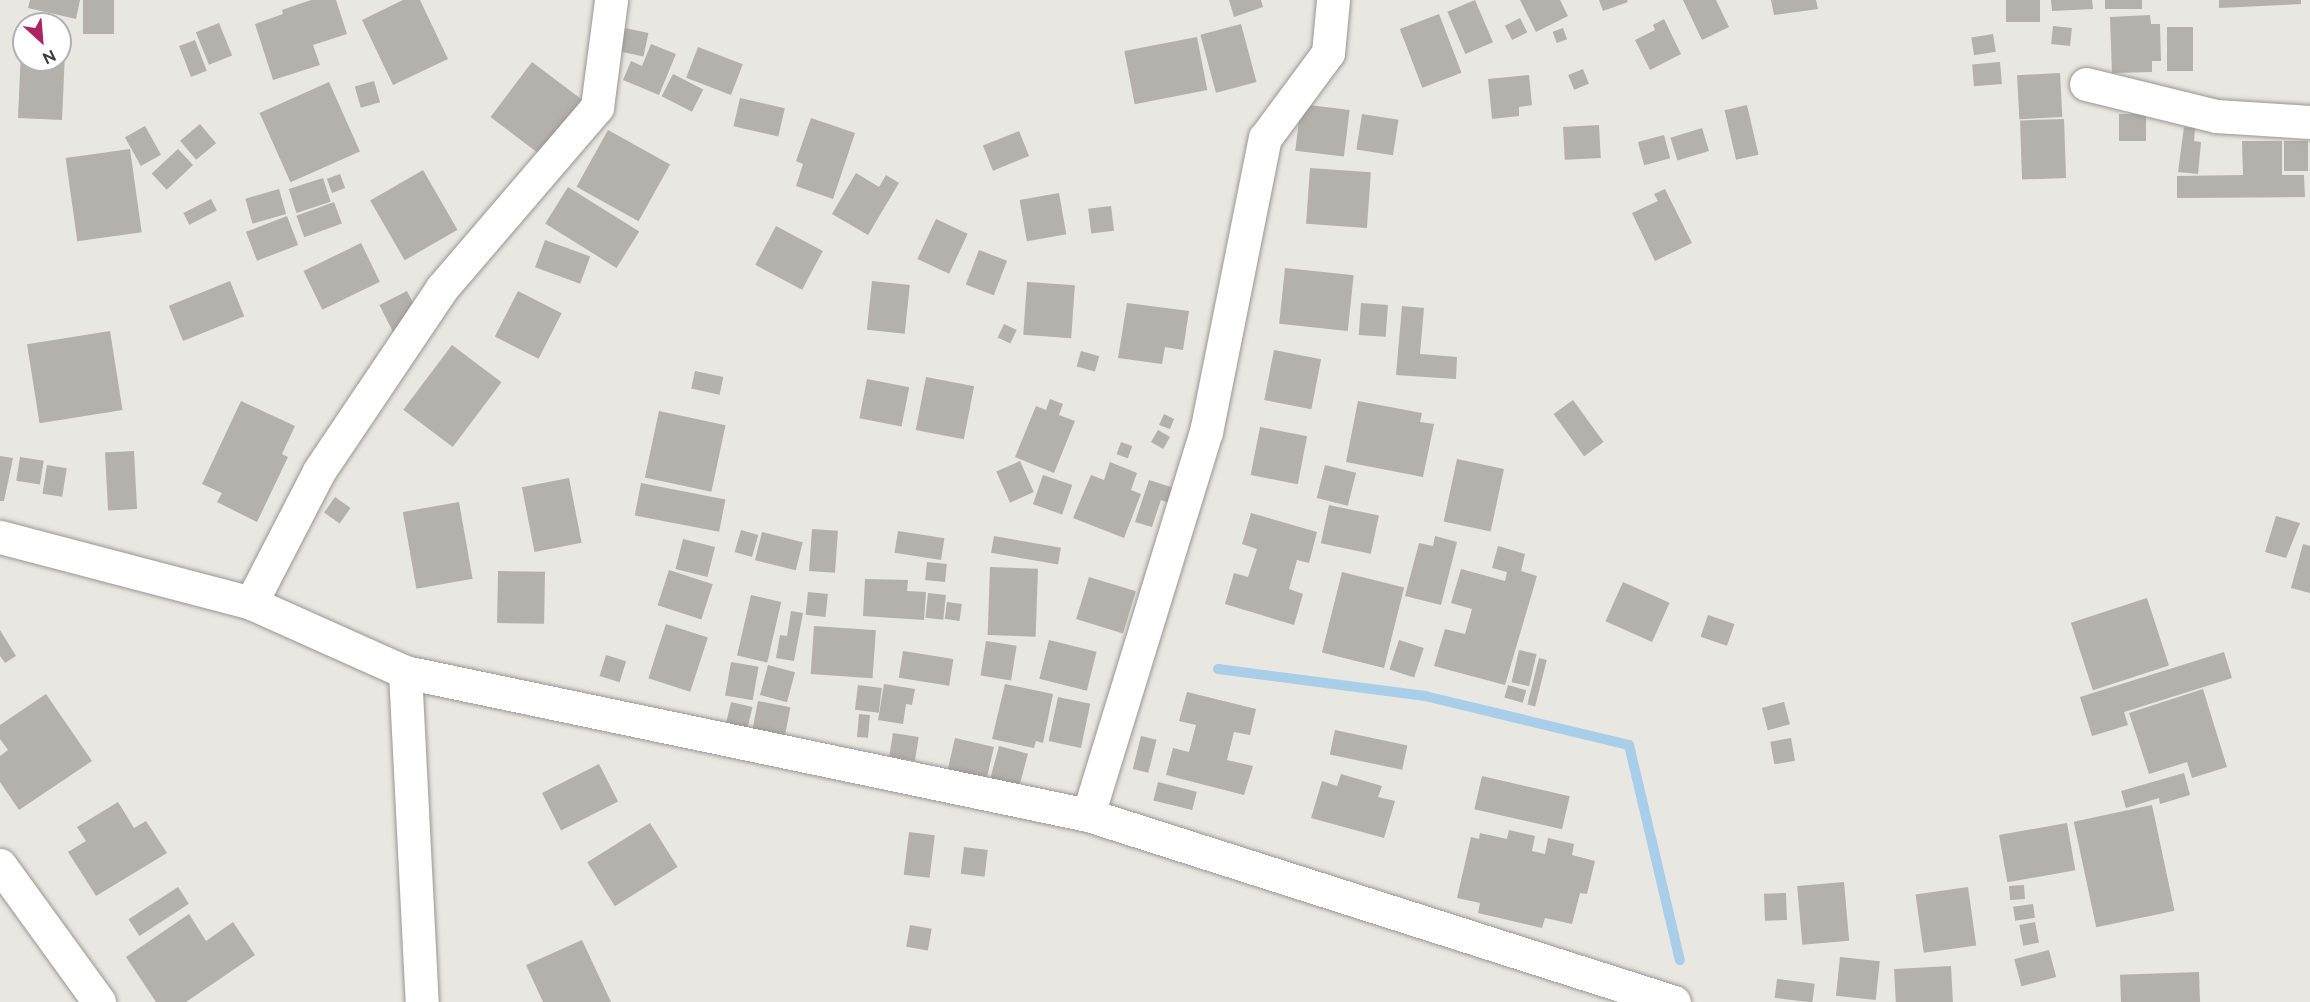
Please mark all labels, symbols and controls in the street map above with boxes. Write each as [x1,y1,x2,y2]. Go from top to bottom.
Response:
north arrow [12,12,72,72]
text: N [40,46,59,68]

